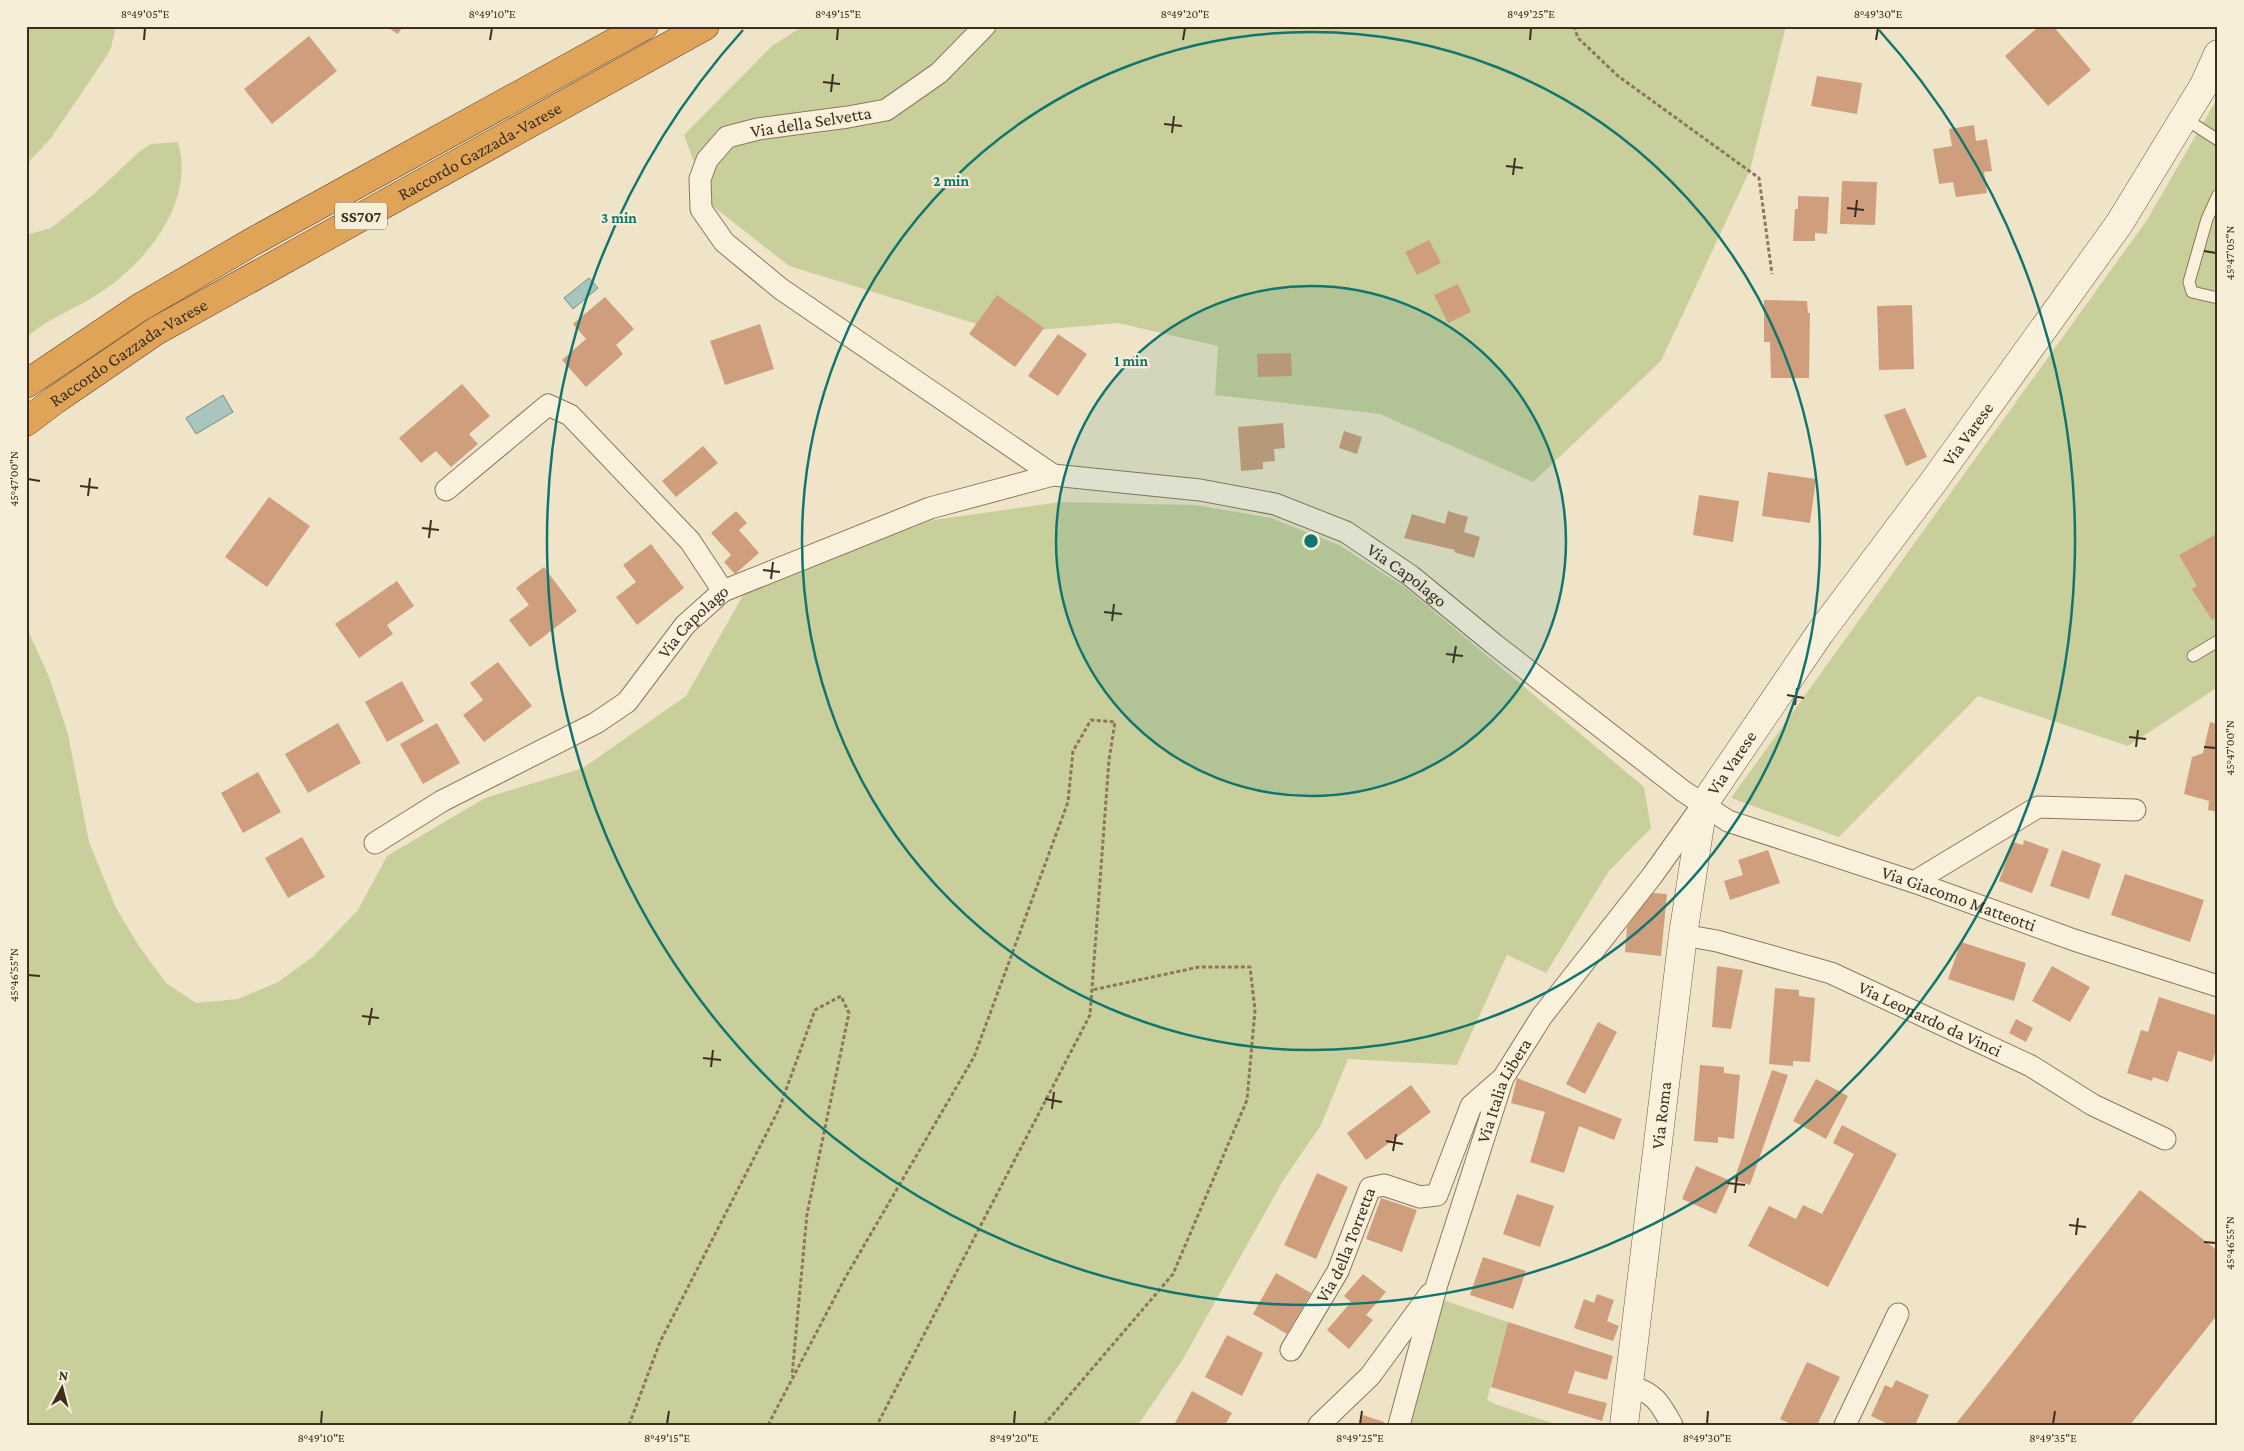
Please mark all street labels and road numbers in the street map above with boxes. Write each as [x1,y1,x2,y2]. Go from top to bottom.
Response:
street label: Raccordo Gazzada-Varese [394,98,565,205]
street label: Via della Selvetta [749,103,873,141]
road number: SS707 [335,202,387,230]
street label: Raccordo Gazzada-Varese [46,294,211,411]
street label: Via Varese [1938,398,1997,470]
street label: Via Capolago [1363,539,1451,611]
street label: Via Capolago [654,580,731,662]
street label: Via Varese [1703,727,1761,799]
street label: Via Giacomo Matteotti [1879,862,2039,935]
street label: Via Leonardo da Vinci [1855,977,2005,1061]
street label: Via Italia Libera [1473,1035,1535,1145]
street label: Via Roma [1647,1080,1675,1150]
street label: Via della Torretta [1312,1184,1379,1306]

